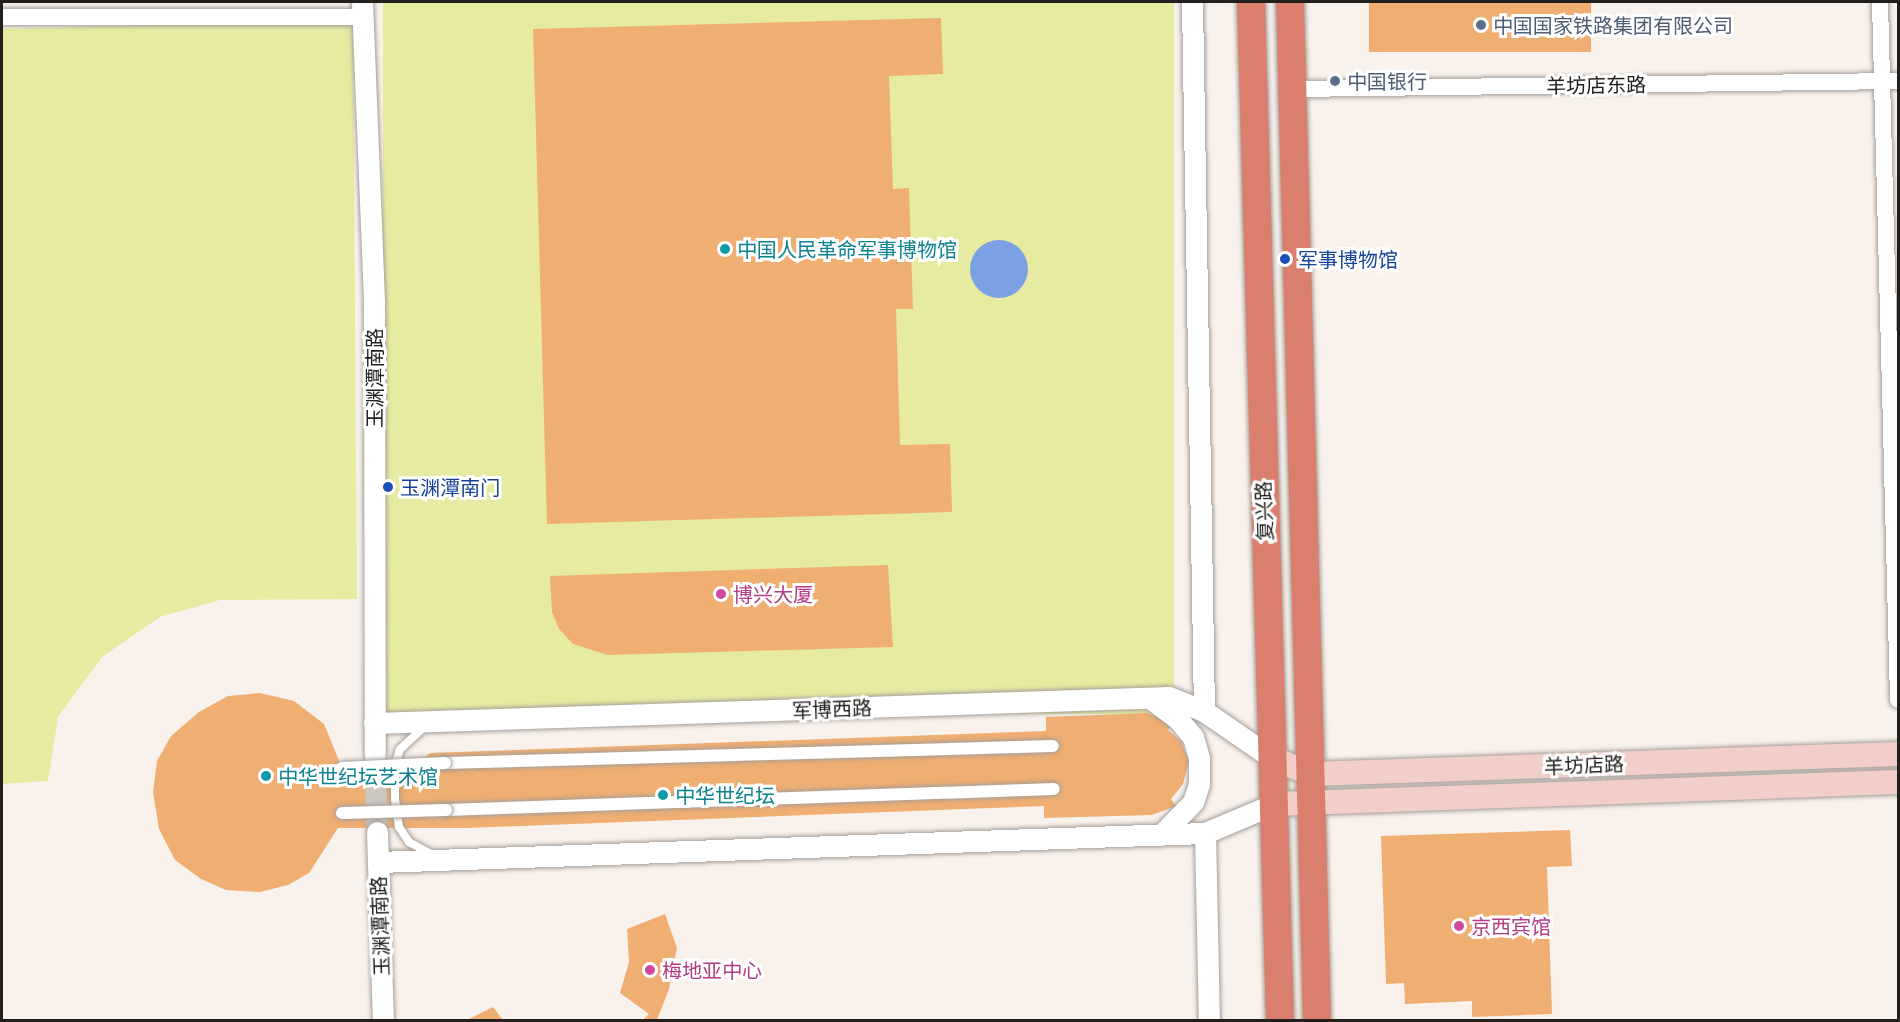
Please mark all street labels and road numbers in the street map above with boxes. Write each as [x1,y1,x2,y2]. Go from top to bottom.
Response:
street label: 羊坊店东路 [1546,72,1646,98]
street label: 玉渊潭南路 [362,328,386,428]
street label: 复兴路 [1251,481,1277,541]
street label: 军博西路 [792,696,872,722]
street label: 羊坊店路 [1544,752,1624,778]
street label: 玉渊潭南路 [366,876,394,976]

